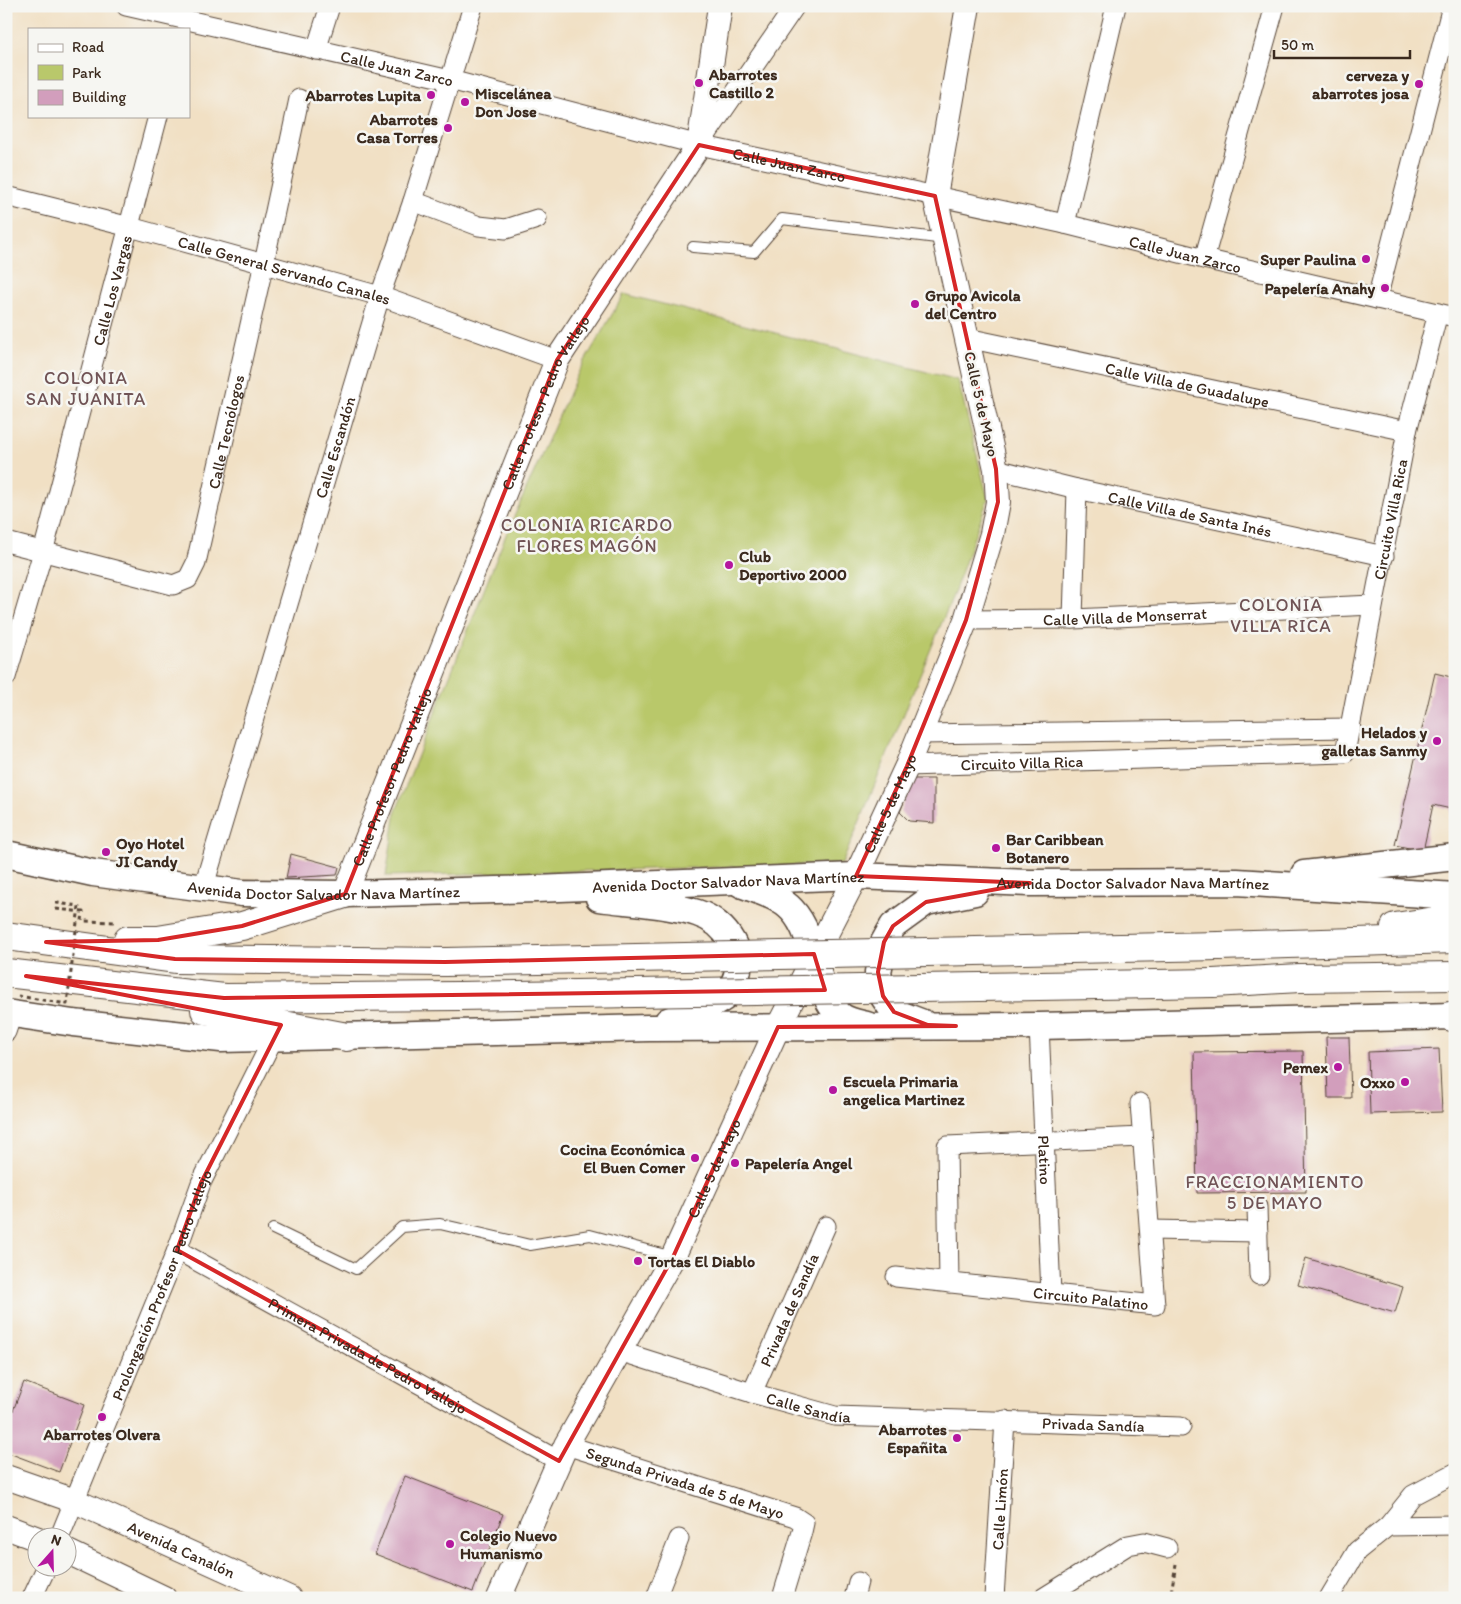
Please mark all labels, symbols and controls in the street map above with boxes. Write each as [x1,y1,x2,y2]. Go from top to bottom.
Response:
legend [28,28,190,118]
scale bar [1274,28,1410,60]
text: 50 m [1281,36,1314,54]
text: Road [72,38,105,56]
street label: Calle Juan Zarco [339,46,455,90]
text: Park [72,64,102,82]
place label: Abarrotes Castillo 2 [708,65,777,102]
place label: cerveza y abarrotes josa [1312,66,1410,104]
marker: Abarrotes Castillo 2 [693,77,705,89]
marker: cerveza y abarrotes josa [1413,78,1425,90]
place label: Miscelánea Don Jose [475,84,552,121]
place label: Abarrotes Lupita [304,86,422,106]
text: Building [72,88,126,106]
marker: Abarrotes Lupita [425,89,437,101]
marker: Miscelánea Don Jose [459,96,471,108]
place label: Abarrotes Casa Torres [357,110,438,147]
marker: Abarrotes Casa Torres [442,122,454,134]
street label: Calle Juan Zarco [731,144,847,186]
street label: Calle Juan Zarco [1127,231,1243,277]
street label: Calle General Servando Canales [176,232,393,309]
street label: Calle Los Vargas [89,233,136,348]
place label: Super Paulina [1260,250,1357,270]
marker: Super Paulina [1360,253,1372,265]
place label: Papelería Anahy [1264,279,1375,299]
marker: Papelería Anahy [1379,282,1391,294]
place label: Grupo Avicola del Centro [925,286,1021,323]
marker: Grupo Avicola del Centro [909,298,921,310]
street label: Calle Profesor Pedro Vallejo [497,312,594,493]
street label: Calle 5 de Mayo [960,350,1003,459]
street label: Calle Villa de Guadalupe [1103,358,1271,412]
district label: COLONIA SAN JUANITA [26,367,146,410]
street label: Calle Tecnólogos [204,373,248,491]
street label: Calle Escandón [311,394,359,501]
street label: Circuito Villa Rica [1370,457,1411,582]
street label: Calle Villa de Santa Inés [1106,487,1273,541]
district label: COLONIA RICARDO FLORES MAGÓN [501,514,673,557]
place label: Club Deportivo 2000 [739,547,847,585]
marker: Club Deportivo 2000 [723,559,735,571]
district label: COLONIA VILLA RICA [1230,594,1332,637]
street label: Calle Villa de Monserrat [1043,604,1207,629]
street label: Calle Profesor Pedro Vallejo [348,685,436,869]
place label: Helados y galletas Sanmy [1321,723,1427,761]
marker: Helados y galletas Sanmy [1431,735,1443,747]
street label: Calle 5 de Mayo [859,751,921,856]
street label: Circuito Villa Rica [960,752,1084,774]
place label: Bar Caribbean Botanero [1006,830,1104,867]
place label: Oyo Hotel JI Candy [115,834,185,872]
marker: Bar Caribbean Botanero [990,842,1002,854]
marker: Oyo Hotel JI Candy [100,846,112,858]
street label: Avenida Doctor Salvador Nava Martínez [592,867,866,897]
street label: Avenida Doctor Salvador Nava Martínez [996,873,1271,894]
street label: Avenida Doctor Salvador Nava Martínez [186,877,461,904]
place label: Pemex [1283,1058,1328,1077]
marker: Pemex [1332,1061,1344,1073]
place label: Escuela Primaria angelica Martinez [843,1072,965,1110]
place label: Oxxo [1360,1073,1395,1092]
marker: Oxxo [1399,1076,1411,1088]
marker: Escuela Primaria angelica Martinez [827,1084,839,1096]
street label: Calle 5 de Mayo [683,1116,745,1221]
street label: Platino [1034,1135,1055,1185]
place label: Cocina Económica El Buen Comer [560,1140,686,1177]
marker: Cocina Económica El Buen Comer [689,1152,701,1164]
place label: Papelería Angel [745,1154,853,1174]
marker: Papelería Angel [729,1157,741,1169]
street label: Prolongación Profesor Pedro Vallejo [108,1166,216,1403]
district label: FRACCIONAMIENTO 5 DE MAYO [1186,1171,1364,1214]
street label: Privada de Sandía [756,1250,823,1370]
place label: Tortas El Diablo [647,1252,755,1271]
marker: Tortas El Diablo [632,1255,644,1267]
street label: Circuito Palatino [1032,1283,1149,1314]
street label: Primera Privada de Pedro Vallejo [265,1293,470,1418]
street label: Calle Sandía [764,1388,852,1427]
marker: Abarrotes Olvera [96,1411,108,1423]
street label: Privada Sandía [1042,1414,1145,1436]
place label: Abarrotes Españita [878,1420,948,1458]
place label: Abarrotes Olvera [43,1425,161,1444]
marker: Abarrotes Españita [951,1432,963,1444]
street label: Segunda Privada de 5 de Mayo [584,1443,787,1523]
street label: Calle Limón [988,1468,1012,1551]
street label: Avenida Canalón [125,1517,238,1582]
north arrow [28,1526,78,1576]
place label: Colegio Nuevo Humanismo [460,1526,557,1563]
text: N [49,1531,64,1550]
marker: Colegio Nuevo Humanismo [444,1538,456,1550]

